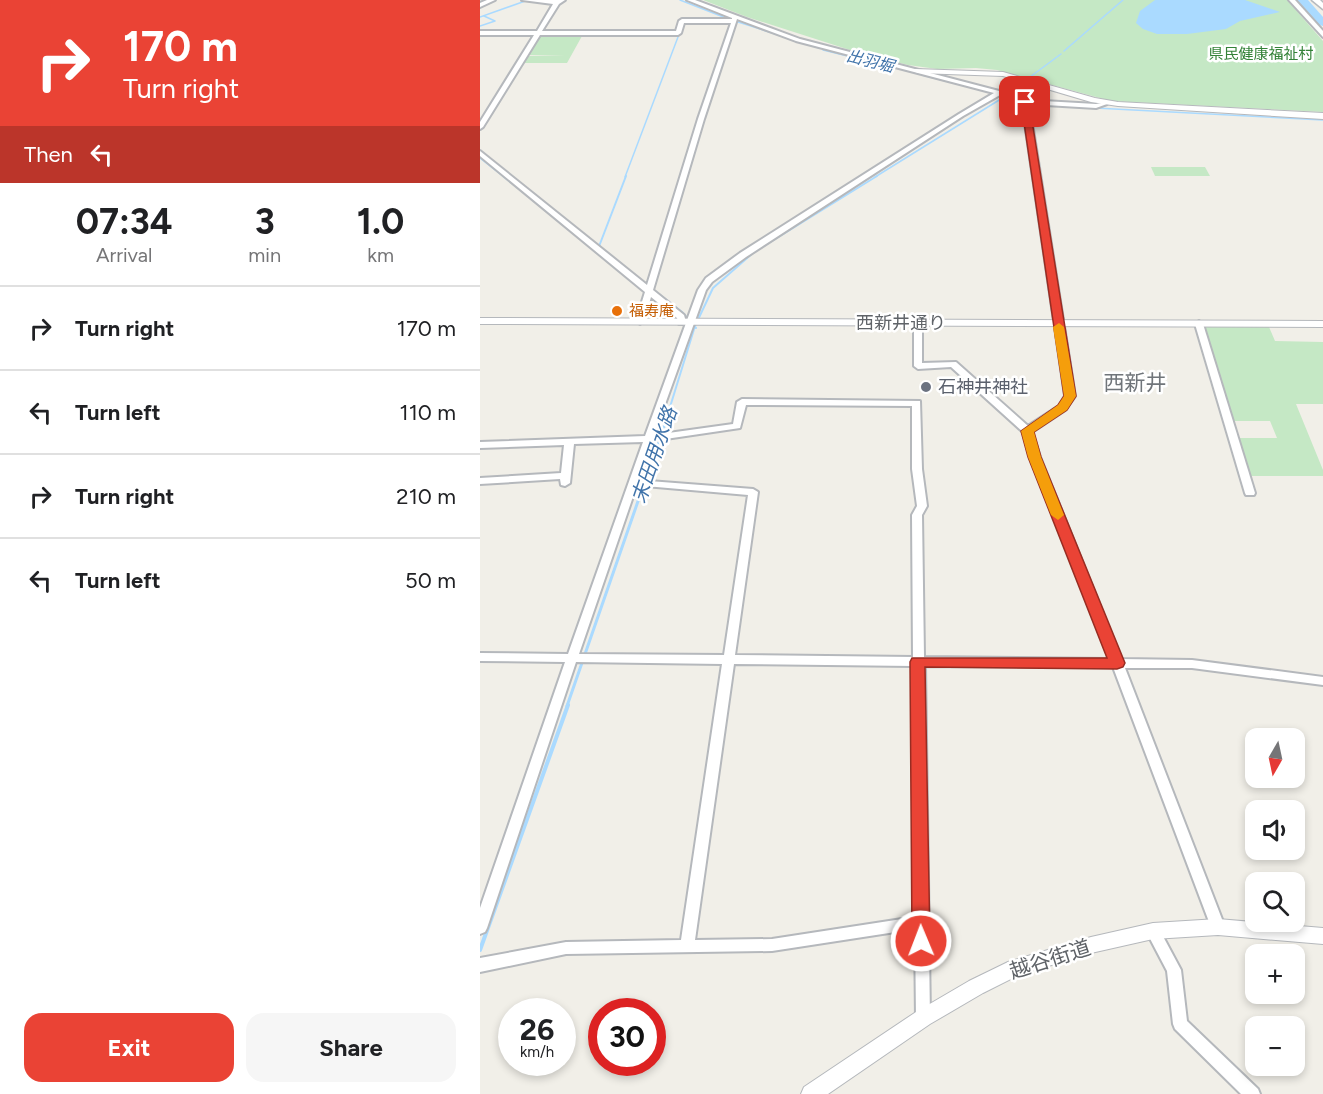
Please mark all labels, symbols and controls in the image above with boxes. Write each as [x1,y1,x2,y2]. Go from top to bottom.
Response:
text: 170 m [123,21,238,72]
icon: right [24,24,102,102]
park label: 県民健康福祉村 [1208,45,1314,63]
water label: 出羽堀 [844,46,898,77]
text: Turn right [123,72,239,105]
pin [999,76,1050,127]
icon: arrive [1008,85,1041,118]
icon: left [85,138,118,171]
text: Then [24,141,73,168]
text: 07:34 [76,200,173,243]
text: 3 [255,200,275,243]
text: 1.0 [357,200,404,243]
text: Arrival [96,243,152,267]
text: min [248,243,281,267]
text: km [367,243,394,267]
place label: 福寿庵 [629,302,674,320]
marker: 福寿庵 [610,304,624,318]
icon: right [24,312,57,345]
street label: 西新井通り [856,312,946,334]
text: Turn right [75,315,174,342]
text: 170 m [397,315,456,342]
district label: 西新井 [1104,370,1167,395]
place label: 石神井神社 [938,376,1028,398]
marker: 石神井神社 [919,380,933,394]
icon: left [24,396,57,429]
text: Turn left [75,399,161,426]
text: 110 m [400,399,456,426]
water label: 末田用水路 [626,402,682,506]
icon: right [24,480,57,513]
text: Turn right [75,483,174,510]
text: 210 m [396,483,456,510]
icon: left [24,564,57,597]
text: Turn left [75,567,161,594]
text: 50 m [405,567,456,594]
north arrow [1245,728,1305,788]
map controls [1245,728,1305,1076]
button: sound [1245,800,1305,860]
button: search [1245,872,1305,932]
position arrow [889,909,953,973]
street label: 越谷街道 [1006,934,1094,984]
button: + [1245,944,1305,1004]
speed limit sign: 30 [588,998,666,1076]
text: 26 [520,1011,554,1048]
button: Exit [24,1013,234,1082]
button: Share [246,1013,456,1082]
button: − [1245,1016,1305,1076]
text: km/h [520,1043,554,1061]

